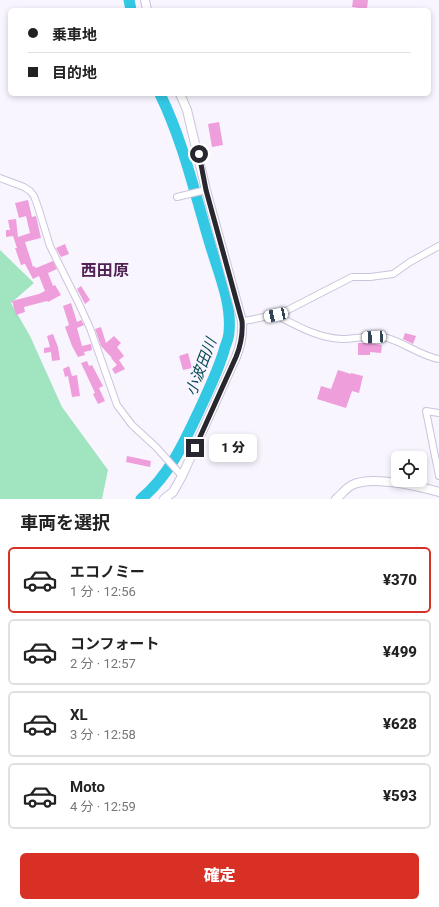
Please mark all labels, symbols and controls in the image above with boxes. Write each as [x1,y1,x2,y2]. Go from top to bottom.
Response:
text: 乗車地 [52,26,97,44]
text: 目的地 [52,64,97,82]
route start [190,145,208,163]
district label: 西田原 [81,261,129,280]
car [263,307,289,323]
car [362,330,386,344]
water label: 小波田川 [182,334,221,398]
callout: 1 分 [209,434,257,462]
route end [186,439,204,457]
text: 1 分 [221,440,245,455]
map controls [391,451,427,487]
button: locate [391,451,427,487]
text: 車両を選択 [20,512,110,533]
icon: car [22,562,58,598]
text: エコノミー [70,563,145,581]
text: ¥370 [383,571,417,589]
text: 1 分 · 12:56 [70,584,136,599]
icon: car [22,634,58,670]
text: コンフォート [70,635,160,653]
text: ¥499 [383,643,417,661]
text: 2 分 · 12:57 [70,656,136,671]
icon: car [22,706,58,742]
text: XL [70,706,88,724]
text: ¥628 [383,715,417,733]
text: 3 分 · 12:58 [70,727,136,742]
icon: car [22,778,58,814]
text: Moto [70,778,105,796]
text: ¥593 [383,787,417,805]
text: 4 分 · 12:59 [70,799,136,814]
button: 確定 [20,853,419,899]

